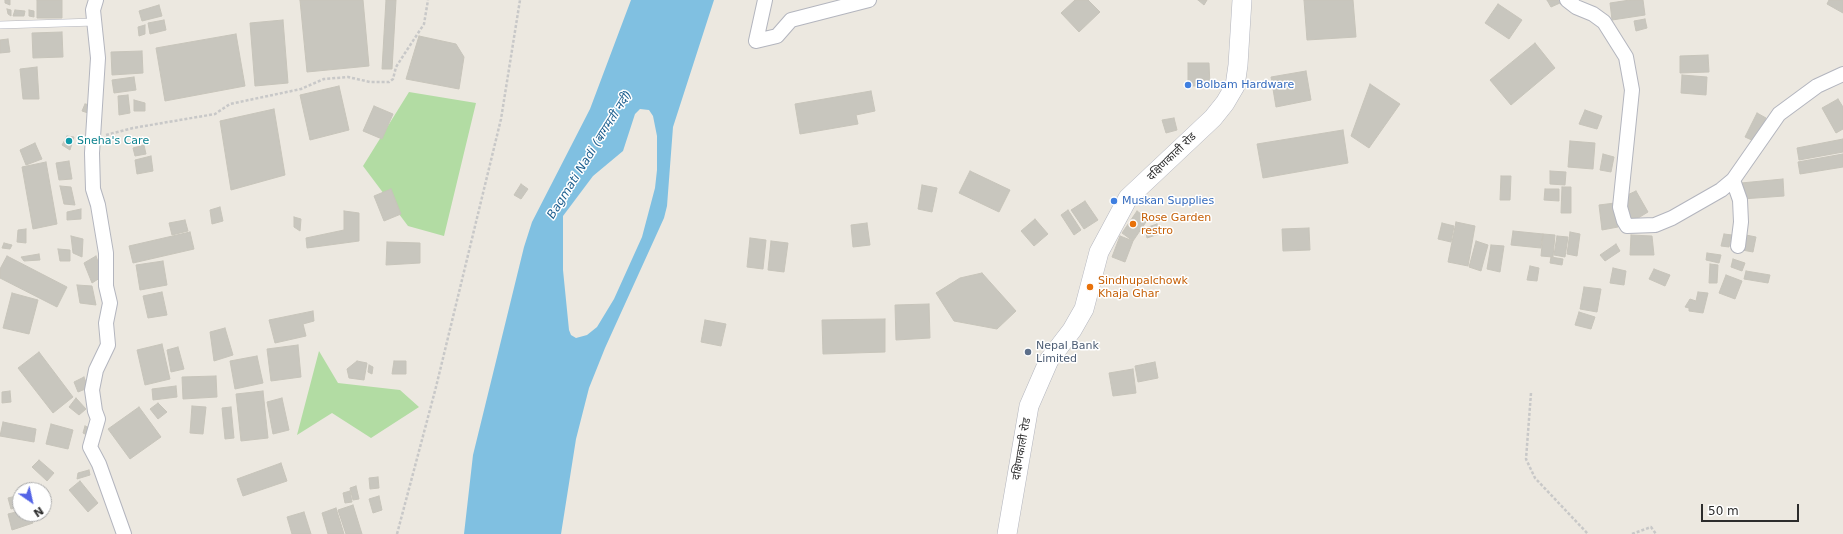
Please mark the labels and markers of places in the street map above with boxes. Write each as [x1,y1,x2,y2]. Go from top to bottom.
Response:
place label: Bolbam Hardware [1196,78,1294,92]
marker: Bolbam Hardware [1183,80,1193,90]
place label: Sneha's Care [77,134,149,148]
marker: Sneha's Care [64,136,74,146]
place label: Muskan Supplies [1122,194,1214,208]
marker: Muskan Supplies [1109,196,1119,206]
place label: Rose Garden restro [1141,211,1211,237]
marker: Rose Garden restro [1128,219,1138,229]
place label: Sindhupalchowk Khaja Ghar [1098,274,1188,300]
marker: Sindhupalchowk Khaja Ghar [1085,282,1095,292]
place label: Nepal Bank Limited [1036,339,1099,365]
marker: Nepal Bank Limited [1023,347,1033,357]

